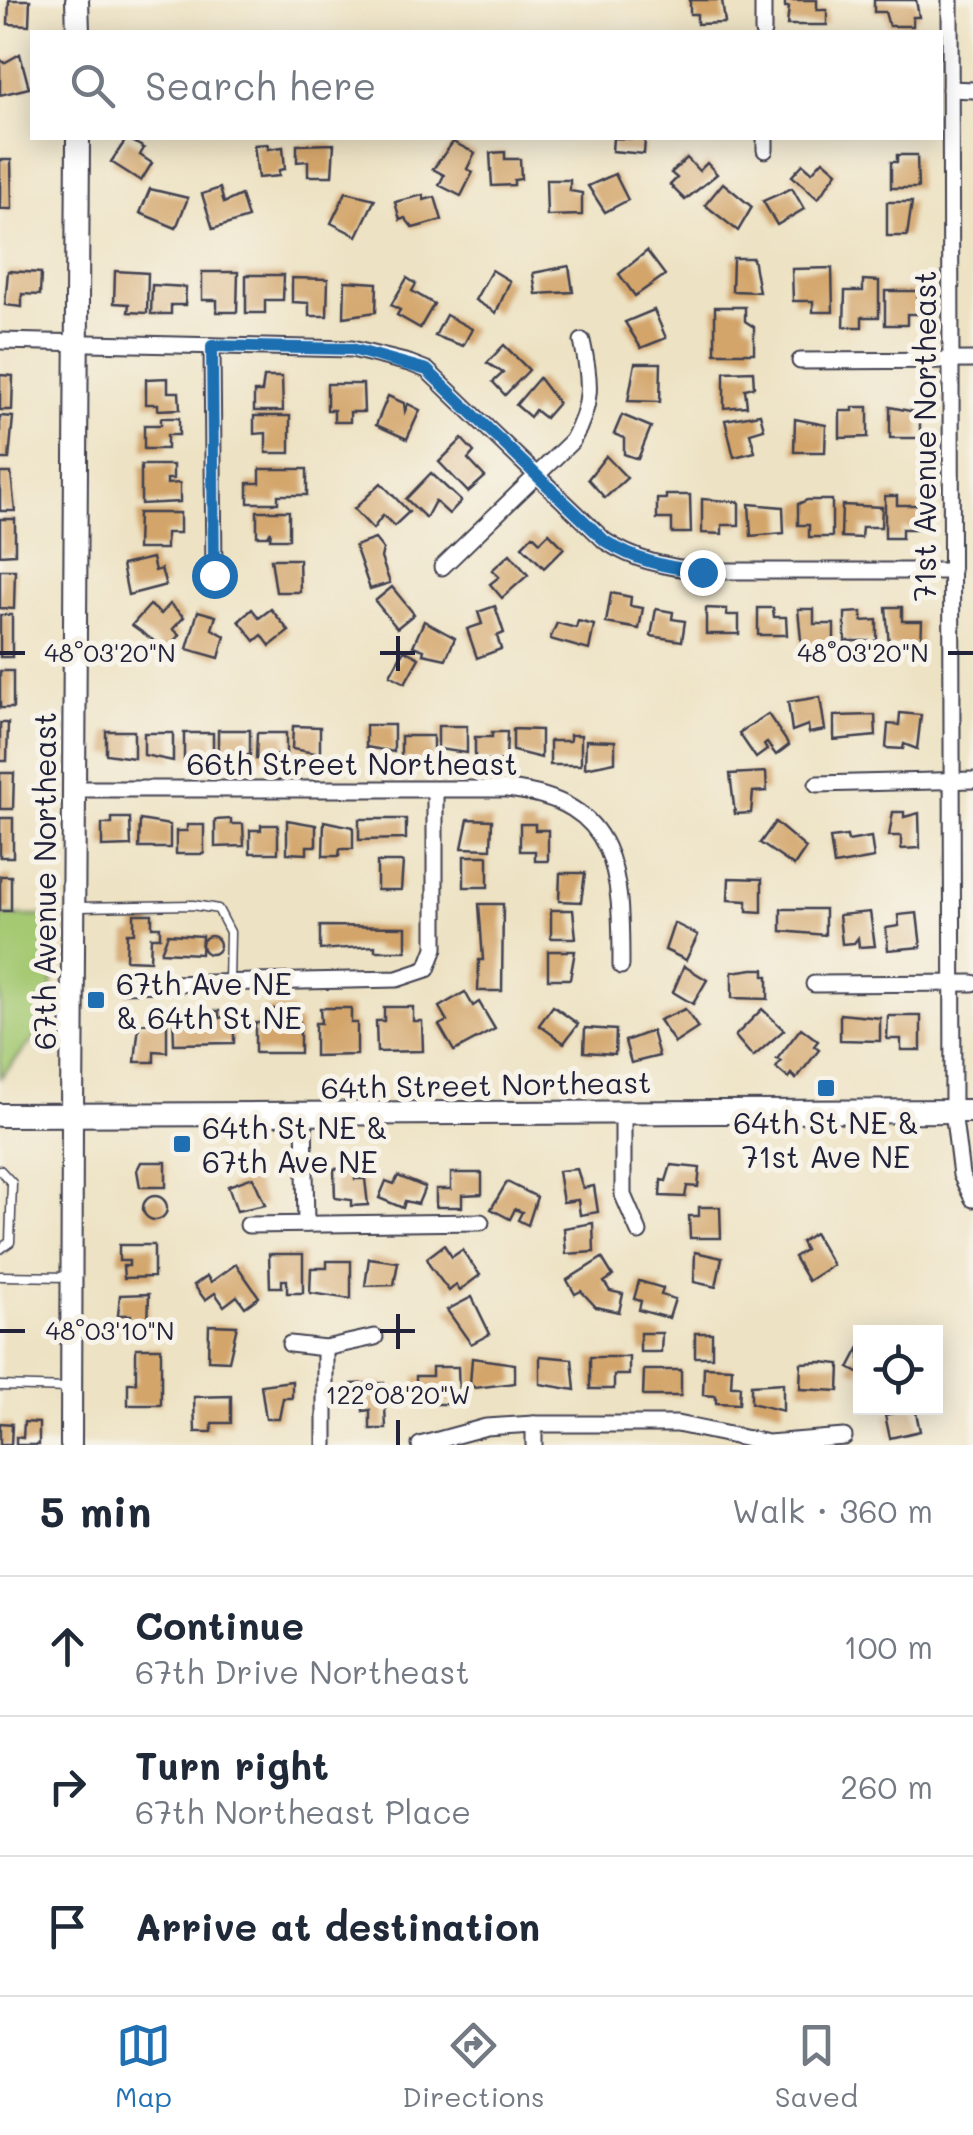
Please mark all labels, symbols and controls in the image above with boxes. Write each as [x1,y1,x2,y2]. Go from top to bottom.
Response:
search box [30,30,943,140]
icon: search [65,58,120,113]
text: Search here [145,60,376,110]
street label: 71st Avenue Northeast [904,270,944,602]
route end [680,550,726,596]
route start [192,553,238,599]
text: 48°03'20"N [44,636,176,668]
text: 48°03'20"N [797,636,929,668]
street label: 67th Avenue Northeast [24,712,64,1050]
street label: 66th Street Northeast [186,743,518,783]
place label: 67th Ave NE & 64th St NE [116,963,302,1037]
marker: 67th Ave NE & 64th St NE [85,989,107,1011]
street label: 64th Street Northeast [320,1061,652,1107]
marker: 64th St NE & 71st Ave NE [815,1077,837,1099]
place label: 64th St NE & 71st Ave NE [733,1102,919,1176]
place label: 64th St NE & 67th Ave NE [202,1107,388,1181]
marker: 64th St NE & 67th Ave NE [171,1133,193,1155]
text: 48°03'10"N [46,1314,174,1346]
map controls [853,1325,943,1415]
button: locate [853,1325,943,1415]
text: 122°08'20"W [326,1378,470,1410]
text: 5 min [40,1483,151,1538]
text: Walk · 360 m [732,1489,933,1531]
text: Continue [135,1600,304,1650]
icon: ahead [40,1619,95,1674]
text: 100 m [843,1625,933,1667]
text: 67th Drive Northeast [135,1650,469,1692]
text: Turn right [135,1740,329,1790]
icon: right [40,1759,95,1814]
text: 260 m [840,1765,933,1807]
text: 67th Northeast Place [135,1790,471,1832]
icon: arrive [40,1899,95,1954]
text: Arrive at destination [135,1901,540,1951]
tab: Map [115,2018,172,2114]
tab: Directions [402,2018,545,2114]
tab: Saved [775,2018,858,2114]

